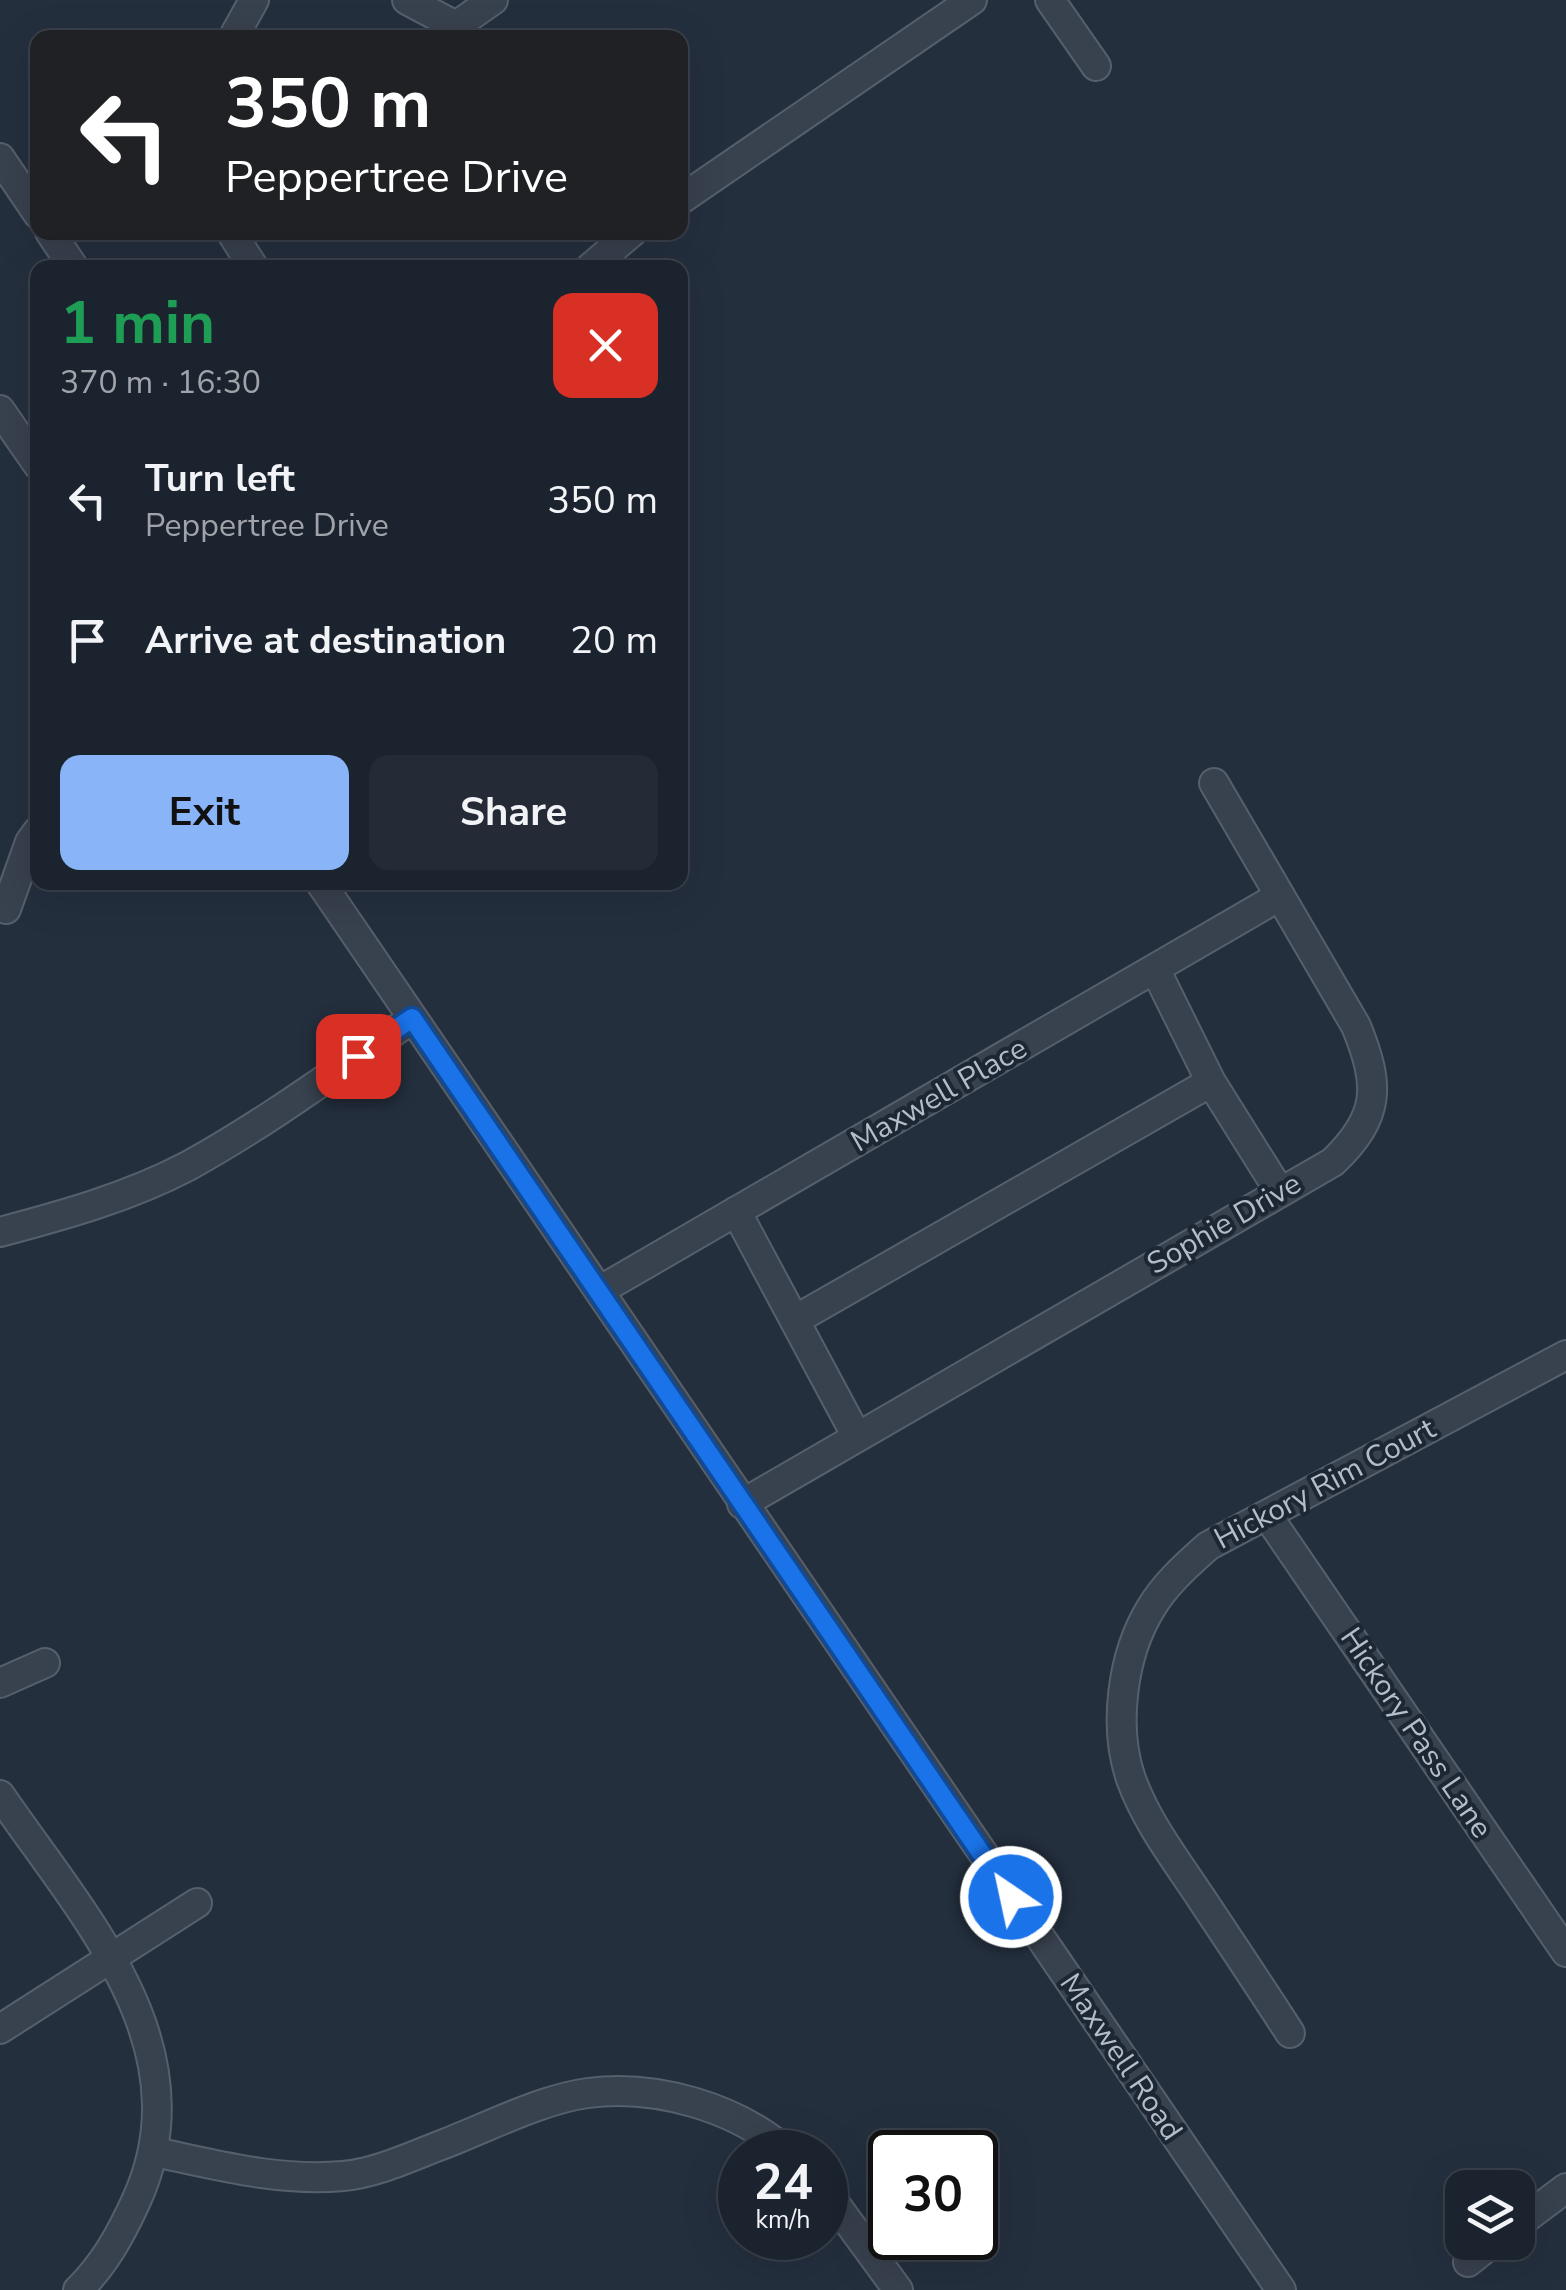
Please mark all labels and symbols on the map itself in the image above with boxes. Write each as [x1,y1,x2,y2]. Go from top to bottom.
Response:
pin [316,1014,401,1099]
street label: Maxwell Place [844,1028,1034,1162]
street label: Sophie Drive [1140,1163,1308,1285]
street label: Hickory Rim Court [1207,1408,1443,1560]
street label: Hickory Pass Lane [1330,1620,1502,1846]
position arrow [959,1845,1063,1949]
street label: Maxwell Road [1050,1965,1192,2149]
speed limit sign: 30 [868,2130,998,2260]

